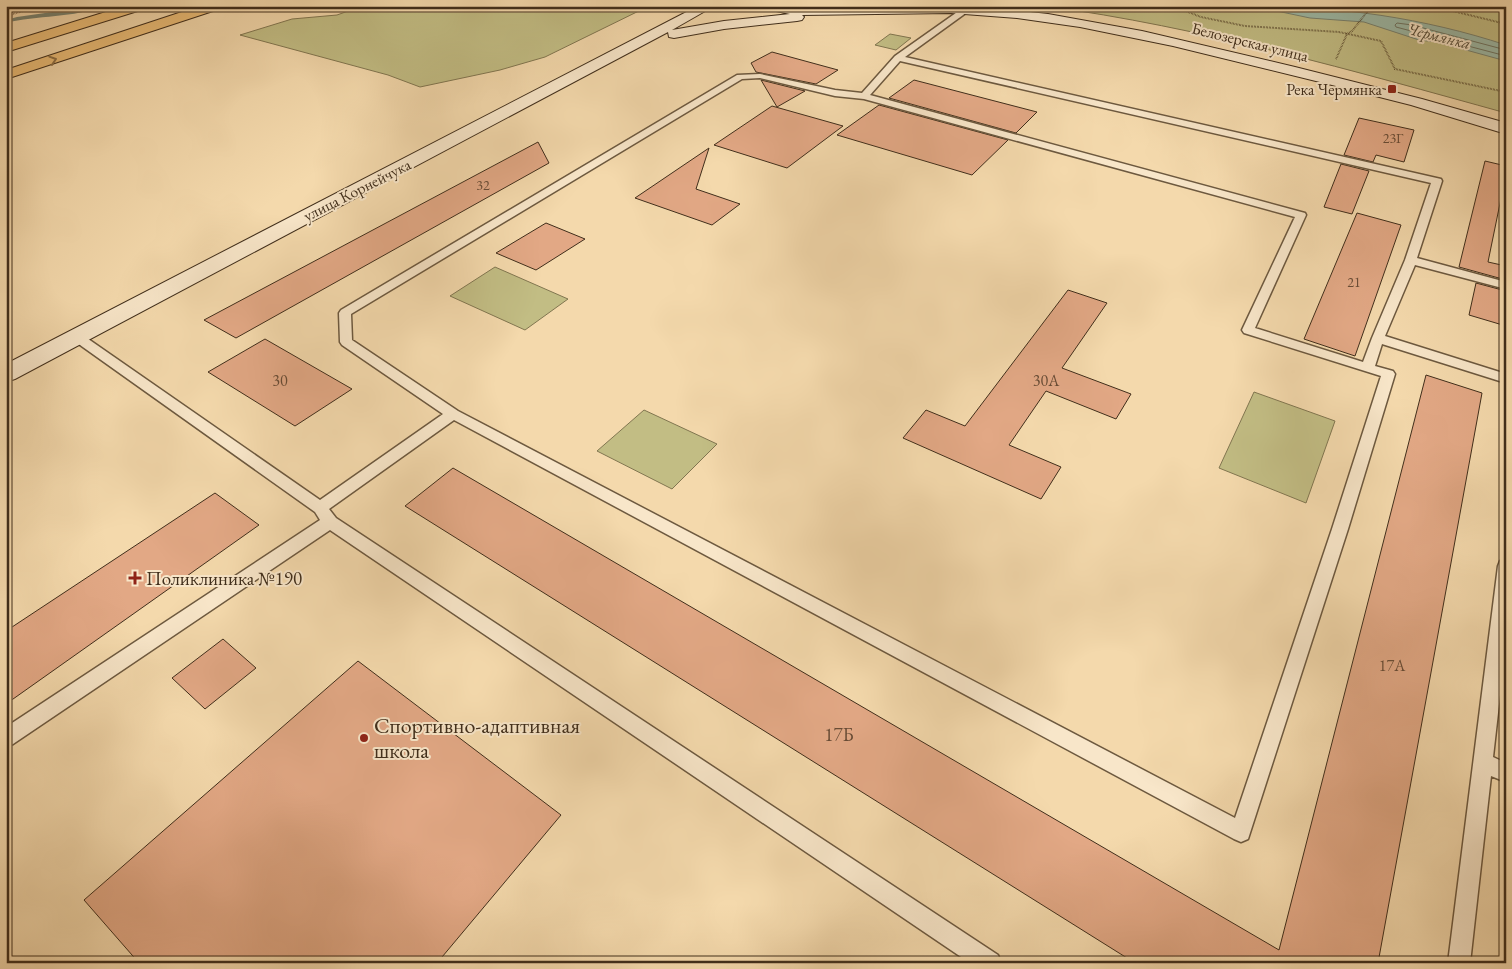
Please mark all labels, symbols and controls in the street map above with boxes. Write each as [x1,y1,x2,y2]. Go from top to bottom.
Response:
street label: Белозерская улица [1190,17,1311,67]
water label: Чермянка [1405,18,1473,54]
one-way arrow [48,55,56,65]
place label: Река Чермянка [1286,79,1383,100]
marker: Река Чермянка [1386,83,1398,95]
house number: 23Г [1383,129,1404,147]
street label: улица Корнейчука [300,154,415,226]
house number: 32 [476,176,490,194]
house number: 21 [1347,273,1361,291]
house number: 30 [272,370,288,391]
house number: 30А [1033,370,1060,391]
place label: Поликлиника №190 [146,566,302,591]
marker: Поликлиника №190 [128,571,142,585]
house number: 17А [1379,655,1406,676]
place label: Спортивно-адаптивная школа [374,711,580,765]
house number: 17Б [824,722,854,747]
marker: Спортивно-адаптивная школа [358,732,370,744]

